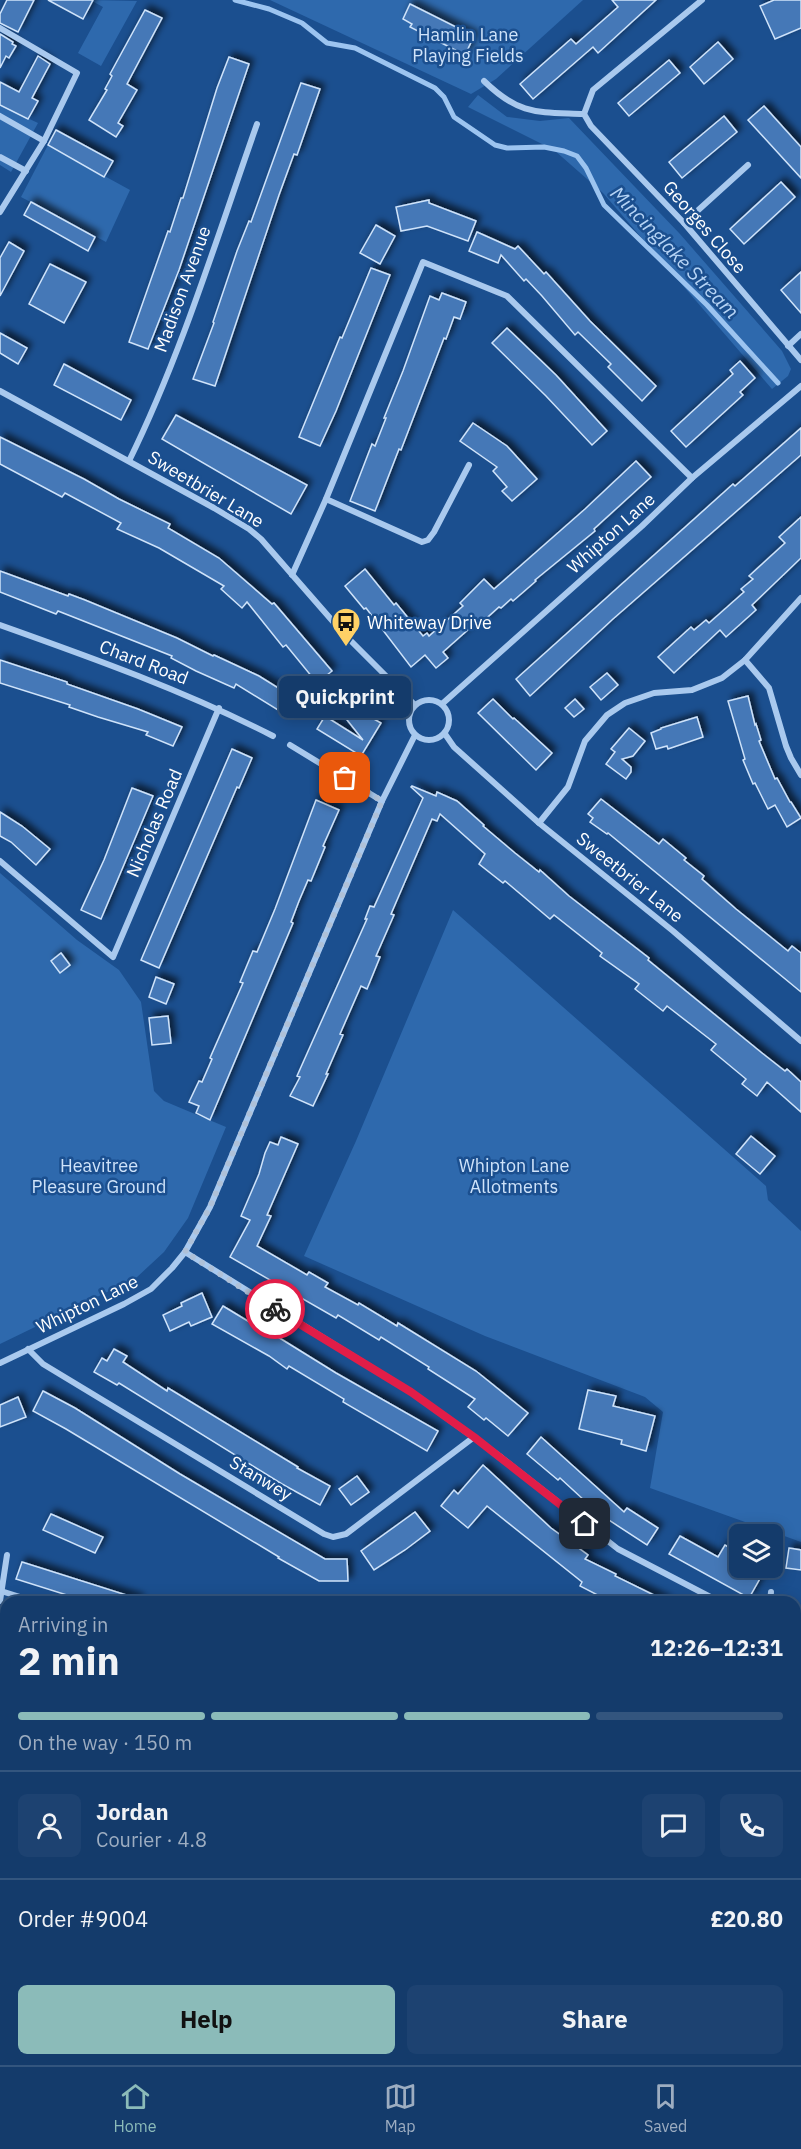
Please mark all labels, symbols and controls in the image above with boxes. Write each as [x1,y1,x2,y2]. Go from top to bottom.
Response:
park label: Hamlin Lane Playing Fields [412,23,524,67]
street label: Georges Close [658,176,752,278]
water label: Mincinglake Stream [605,180,745,324]
street label: Madison Avenue [149,223,216,355]
street label: Sweetbrier Lane [144,445,268,533]
street label: Whipton Lane [562,487,660,579]
bus stop icon: Whiteway Drive [330,606,362,648]
place label: Whiteway Drive [367,611,492,634]
street label: Chard Road [96,634,192,690]
callout: Quickprint [279,676,411,718]
text: Quickprint [295,683,395,710]
pin [319,752,370,803]
icon: bag [328,761,361,794]
street label: Nicholas Road [121,765,187,881]
street label: Sweetbrier Lane [572,827,688,927]
park label: Heavitree Pleasure Ground [32,1154,166,1198]
park label: Whipton Lane Allotments [459,1154,569,1198]
street label: Whipton Lane [32,1269,142,1339]
courier [245,1279,305,1339]
icon: bike [259,1293,292,1326]
street label: Stanwey [225,1450,297,1506]
pin [559,1498,610,1549]
icon: home [568,1507,601,1540]
map controls [729,1524,783,1578]
button: layers [729,1524,783,1578]
text: Arriving in [18,1611,108,1638]
text: 12:26–12:31 [650,1633,783,1662]
text: 2 min [18,1635,120,1686]
text: On the way · 150 m [18,1729,192,1756]
button: person [18,1794,81,1857]
button: chat [642,1794,705,1857]
button: phone [720,1794,783,1857]
text: Jordan [96,1797,169,1826]
text: Courier · 4.8 [96,1826,207,1853]
text: Order #9004 [18,1904,148,1933]
text: £20.80 [711,1904,783,1933]
button: Help [18,1985,395,2054]
button: Share [407,1985,783,2054]
tab: Home [114,2080,157,2136]
tab: Map [384,2080,417,2136]
tab: Saved [644,2080,687,2136]

